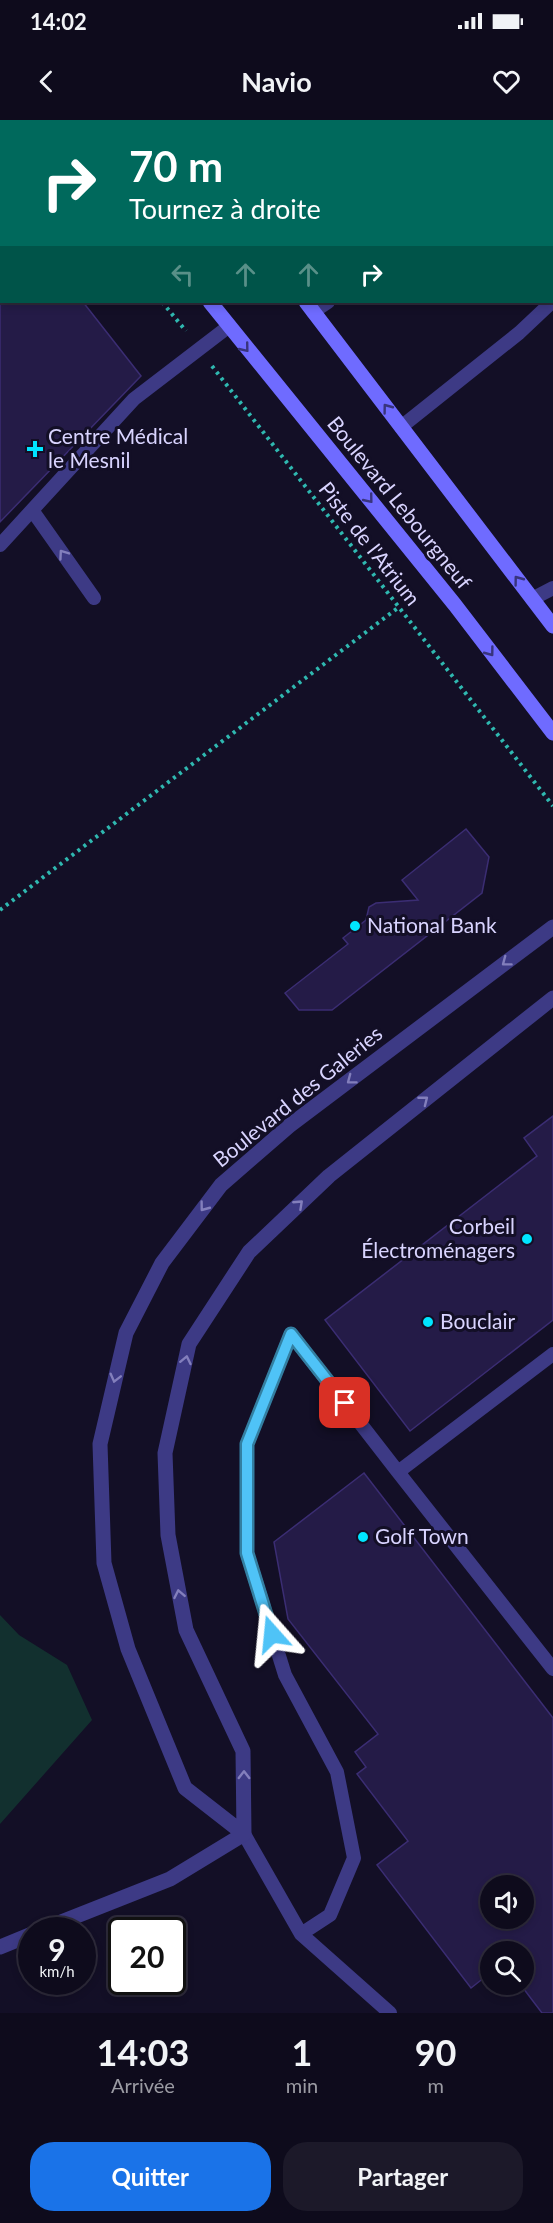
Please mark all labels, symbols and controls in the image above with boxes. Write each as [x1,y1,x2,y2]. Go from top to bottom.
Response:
text: 14:02 [30,8,87,35]
icon: back [30,65,63,98]
text: Navio [241,65,312,98]
icon: heart [490,65,523,98]
text: 70 m [129,141,223,191]
icon: right [30,144,108,222]
text: Tournez à droite [129,192,321,225]
icon: left [166,258,199,291]
icon: ahead [229,258,262,291]
icon: ahead [292,258,325,291]
icon: right [355,258,388,291]
one-way arrow [238,341,249,352]
one-way arrow [383,403,394,414]
street label: Boulevard Lebourgneuf [323,411,478,594]
place label: Centre Médical le Mesnil [48,423,188,472]
marker: Centre Médical le Mesnil [26,440,44,458]
street label: Piste de l'Atrium [314,476,426,610]
one-way arrow [361,492,372,503]
one-way arrow [59,550,70,561]
one-way arrow [514,575,525,586]
one-way arrow [483,645,494,656]
place label: National Bank [367,912,497,937]
marker: National Bank [348,919,362,933]
one-way arrow [502,955,513,966]
street label: Boulevard des Galeries [208,1020,387,1172]
one-way arrow [346,1073,357,1084]
one-way arrow [417,1097,428,1108]
one-way arrow [200,1201,211,1212]
one-way arrow [291,1201,302,1212]
place label: Corbeil Électroménagers [361,1213,515,1262]
marker: Corbeil Électroménagers [520,1232,534,1246]
place label: Bouclair [440,1308,515,1333]
marker: Bouclair [421,1315,435,1329]
one-way arrow [179,1355,192,1365]
one-way arrow [110,1373,123,1383]
pin [319,1377,370,1428]
icon: arrive [328,1386,361,1419]
place label: Golf Town [375,1523,469,1548]
marker: Golf Town [356,1530,370,1544]
one-way arrow [173,1589,186,1599]
position arrow [240,1602,304,1666]
one-way arrow [238,1771,250,1780]
map controls [480,1875,534,1995]
button: sound [480,1875,534,1929]
speed limit sign: 20 [108,1917,186,1995]
text: 9 [48,1931,66,1967]
button: search [480,1941,534,1995]
text: km/h [39,1962,75,1980]
text: 14:03 [97,2030,189,2074]
text: 1 [292,2030,312,2074]
text: 90 [415,2030,456,2074]
text: Arrivée [111,2073,175,2097]
text: min [286,2073,318,2097]
text: m [427,2073,444,2097]
button: Quitter [30,2142,271,2211]
button: Partager [283,2142,523,2211]

